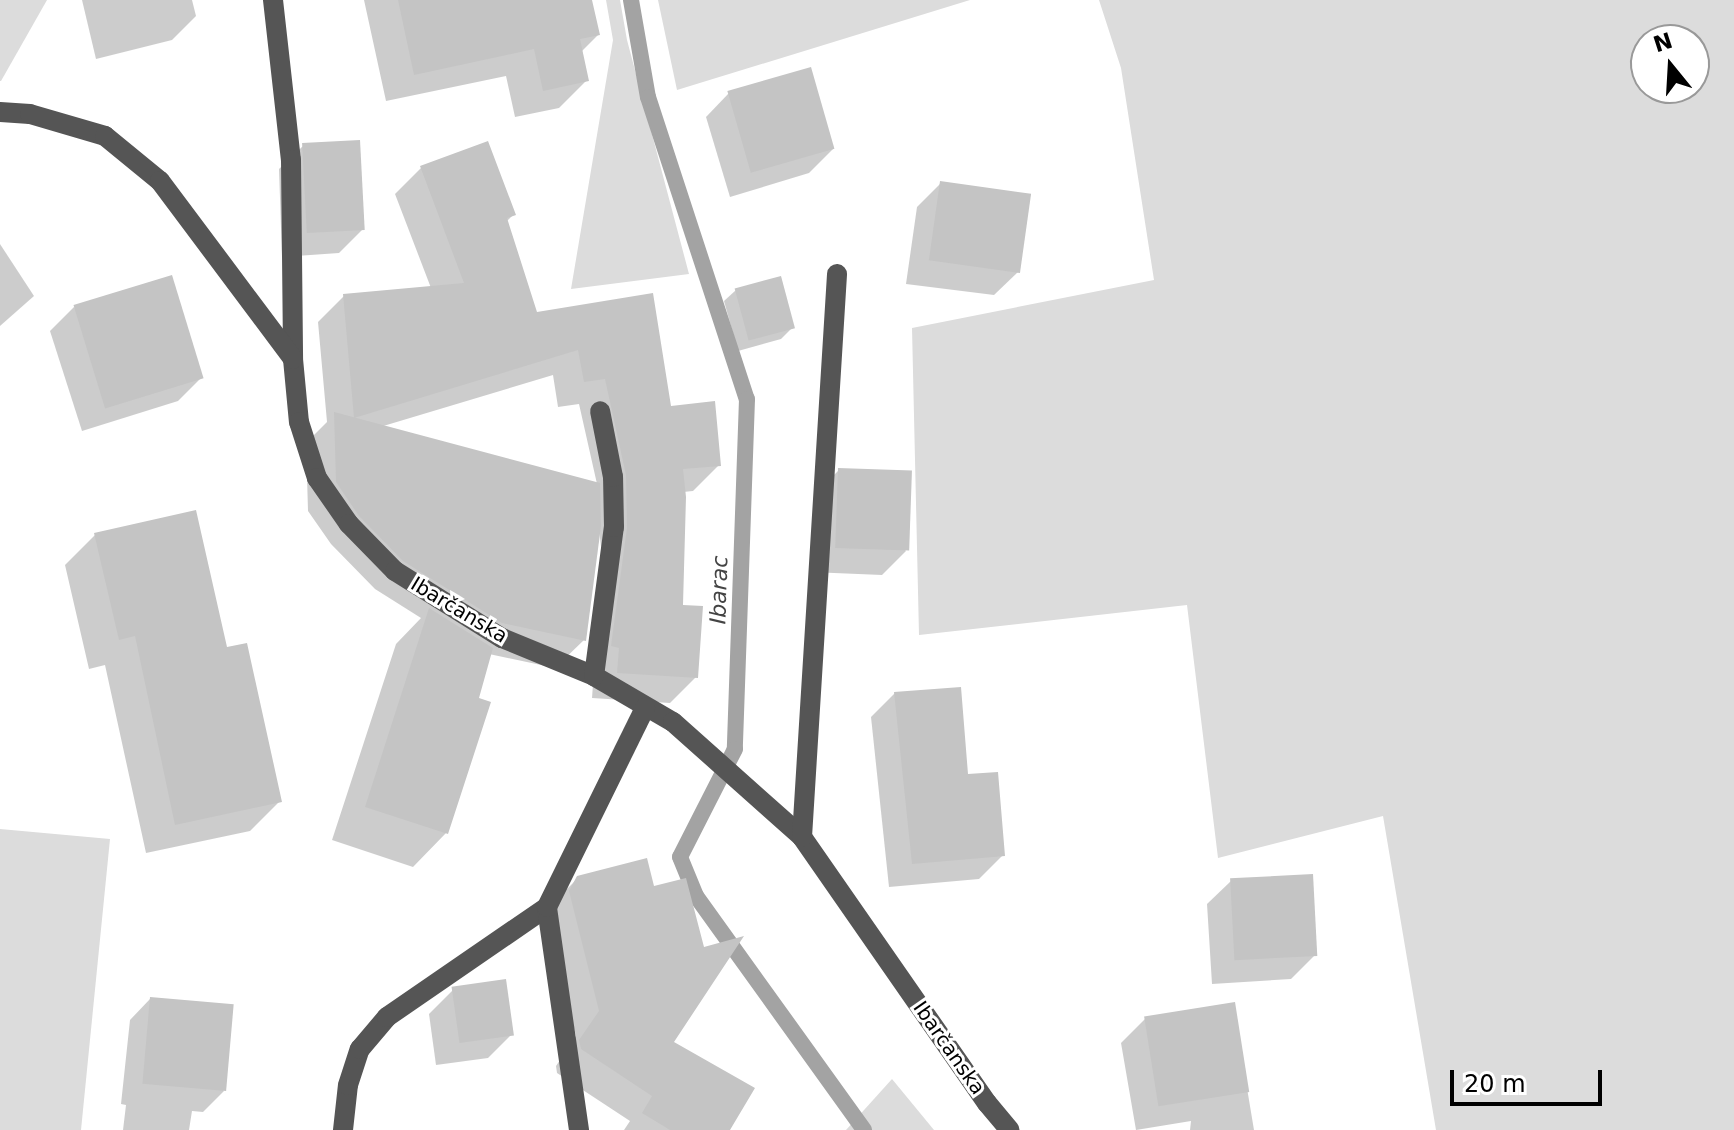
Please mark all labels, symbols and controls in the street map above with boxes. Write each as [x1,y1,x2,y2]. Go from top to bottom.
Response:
north arrow [1630,24,1710,104]
text: N [1650,28,1676,57]
water label: Ibarac [705,555,733,625]
street label: Ibarčanska [406,572,512,648]
street label: Ibarčanska [908,997,990,1099]
scale bar [1454,1054,1606,1104]
text: 20 m [1464,1070,1526,1098]

